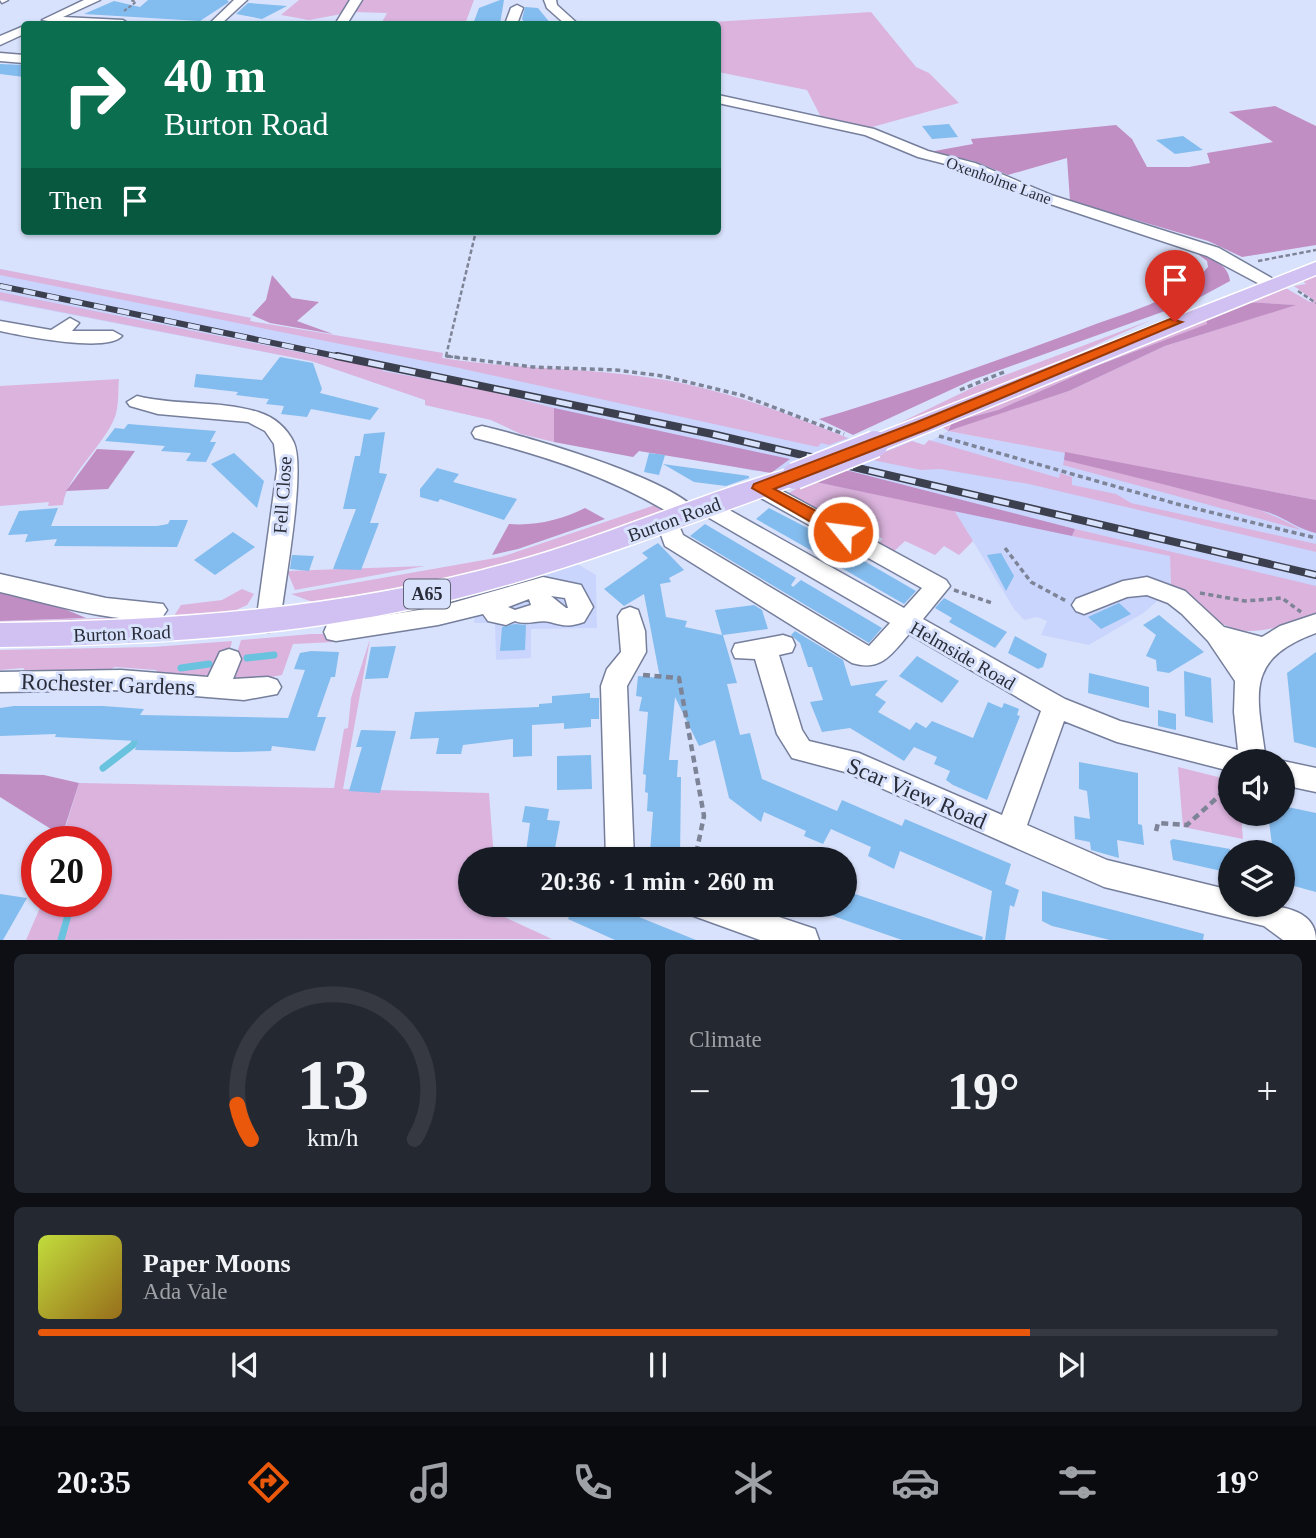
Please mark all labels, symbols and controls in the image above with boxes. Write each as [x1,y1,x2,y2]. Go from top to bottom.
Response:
text: 40 m [164,48,266,103]
icon: right [49,49,140,140]
text: Burton Road [164,106,328,142]
street label: Oxenholme Lane [944,154,1054,207]
icon: arrive [116,182,154,220]
text: Then [49,186,102,215]
pin [1145,250,1205,322]
icon: arrive [1156,261,1194,299]
street label: Fell Close [269,456,296,534]
street label: Burton Road [625,493,724,546]
position arrow [806,495,880,569]
road number: A65 [404,580,450,608]
street label: Helmside Road [907,617,1019,694]
street label: Burton Road [73,621,172,646]
street label: Rochester Gardens [20,669,196,700]
map controls [1218,749,1295,917]
button: sound [1218,749,1295,826]
street label: Scar View Road [843,753,991,834]
speed limit sign: 20 [21,826,112,917]
button: layers [1218,840,1295,917]
text: 20:36 · 1 min · 260 m [541,867,775,896]
text: Climate [689,1027,762,1052]
text: 13 [296,1045,369,1126]
text: 19° [947,1063,1020,1120]
text: − [689,1070,710,1112]
text: + [1257,1070,1278,1112]
text: km/h [307,1124,359,1151]
text: Paper Moons [143,1249,291,1278]
text: Ada Vale [143,1279,228,1304]
icon: previous [226,1346,264,1384]
icon: pause [639,1346,677,1384]
icon: next [1052,1346,1090,1384]
icon: directions [244,1458,293,1507]
icon: music [406,1458,455,1507]
icon: phone [568,1458,617,1507]
icon: climate [729,1458,778,1507]
icon: car [891,1458,940,1507]
icon: filters [1053,1458,1102,1507]
text: 20:35 [56,1464,131,1500]
text: 19° [1215,1464,1260,1500]

